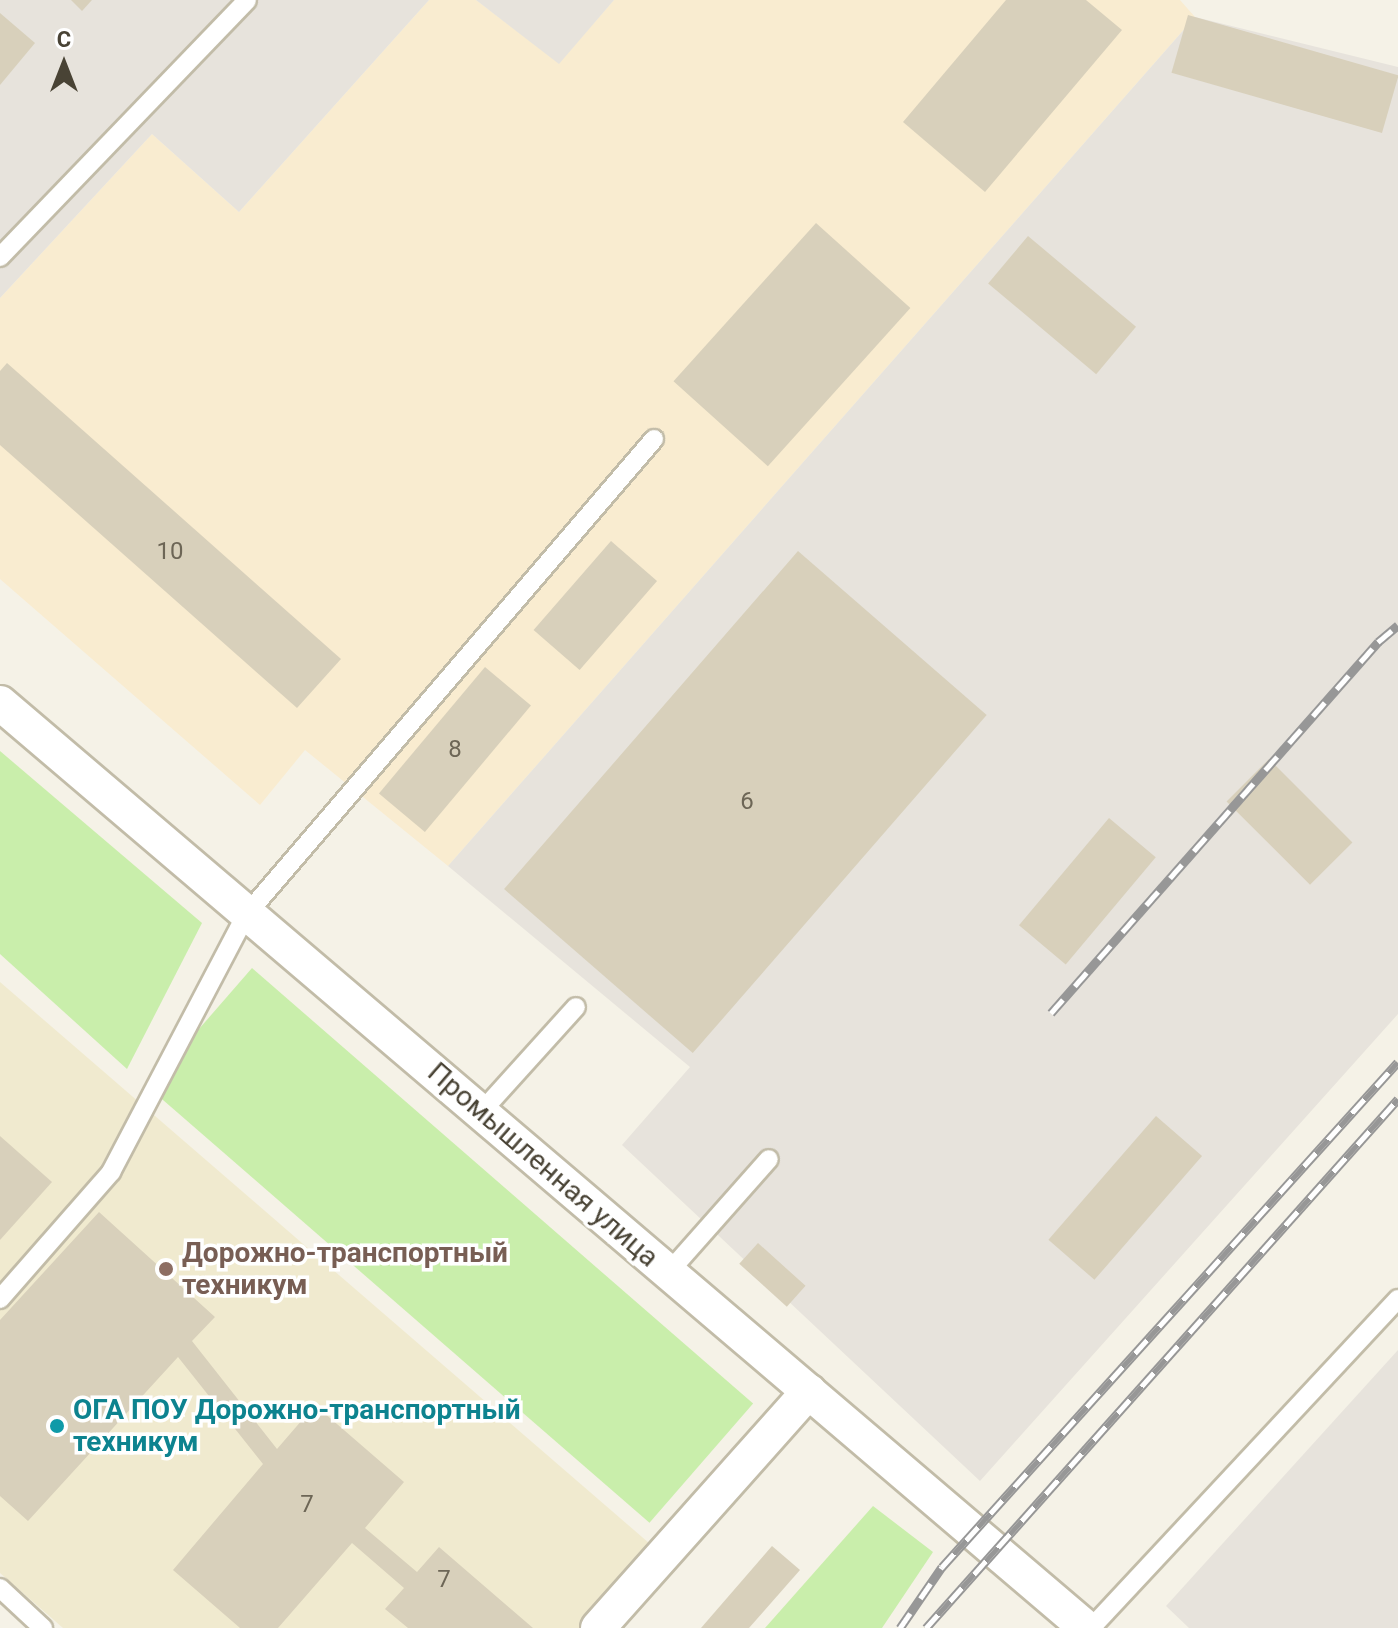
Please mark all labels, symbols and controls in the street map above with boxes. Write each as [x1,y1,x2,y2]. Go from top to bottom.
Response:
north arrow [24,24,104,104]
text: С [57,27,71,52]
house number: 10 [157,538,183,566]
house number: 8 [448,736,462,764]
house number: 6 [740,788,754,816]
street label: Промышленная улица [421,1056,665,1274]
place label: Дорожно-транспортный техникум [182,1236,508,1302]
marker: Дорожно-транспортный техникум [157,1260,175,1278]
place label: ОГА ПОУ Дорожно-транспортный техникум [73,1393,521,1459]
marker: ОГА ПОУ Дорожно-транспортный техникум [48,1417,66,1435]
house number: 7 [300,1491,314,1519]
house number: 7 [437,1566,451,1594]

